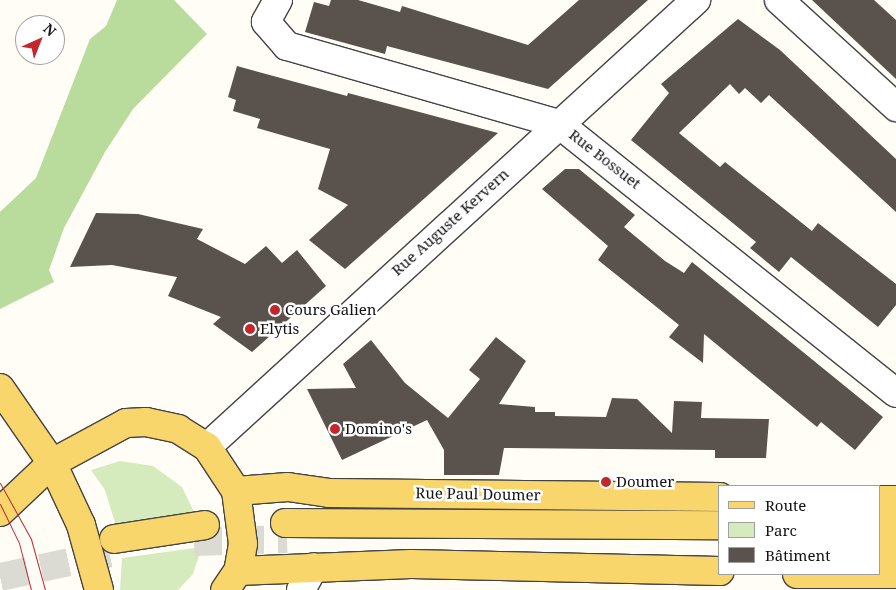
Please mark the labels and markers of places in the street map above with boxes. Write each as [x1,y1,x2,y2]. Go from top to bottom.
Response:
place label: Cours Galien [285,301,376,319]
marker: Cours Galien [269,304,281,316]
place label: Elytis [260,320,299,338]
marker: Elytis [244,323,256,335]
place label: Domino's [345,420,412,438]
marker: Domino's [329,423,341,435]
place label: Doumer [616,473,674,491]
marker: Doumer [600,476,612,488]

